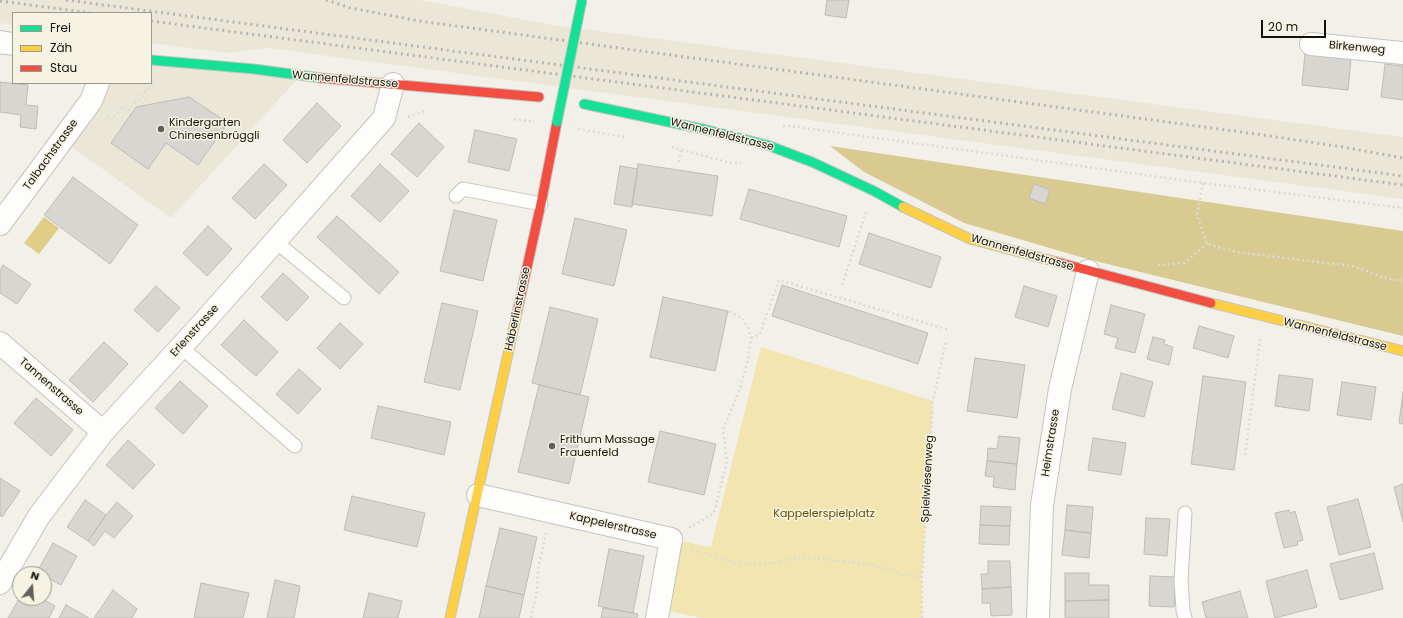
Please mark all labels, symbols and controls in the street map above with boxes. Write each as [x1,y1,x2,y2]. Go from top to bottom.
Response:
legend [12,12,152,84]
scale bar [1263,12,1328,38]
text: 20 m [1268,18,1298,35]
text: Frei [50,19,71,36]
text: Zäh [50,39,72,56]
street label: Birkenweg [1328,39,1386,57]
text: Stau [50,59,77,76]
street label: Wannenfeldstrasse [291,69,399,91]
place label: Kindergarten Chinesenbrüggli [169,116,260,142]
street label: Wannenfeldstrasse [669,116,775,154]
street label: Talbachstrasse [21,117,81,193]
marker: Kindergarten Chinesenbrüggli [156,124,166,134]
street label: Wannenfeldstrasse [969,232,1075,274]
street label: Häberlinstrasse [503,266,533,352]
street label: Erlenstrasse [168,302,222,360]
street label: Wannenfeldstrasse [1282,316,1388,354]
street label: Tannenstrasse [16,355,86,419]
street label: Heimstrasse [1039,408,1063,478]
place label: Frithum Massage Frauenfeld [560,433,655,459]
street label: Spielwiesenweg [919,435,937,523]
marker: Frithum Massage Frauenfeld [547,441,557,451]
park label: Kappelerspielplatz [773,507,875,521]
street label: Kappelerstrasse [568,510,658,542]
north arrow [12,566,52,606]
text: N [29,567,42,584]

